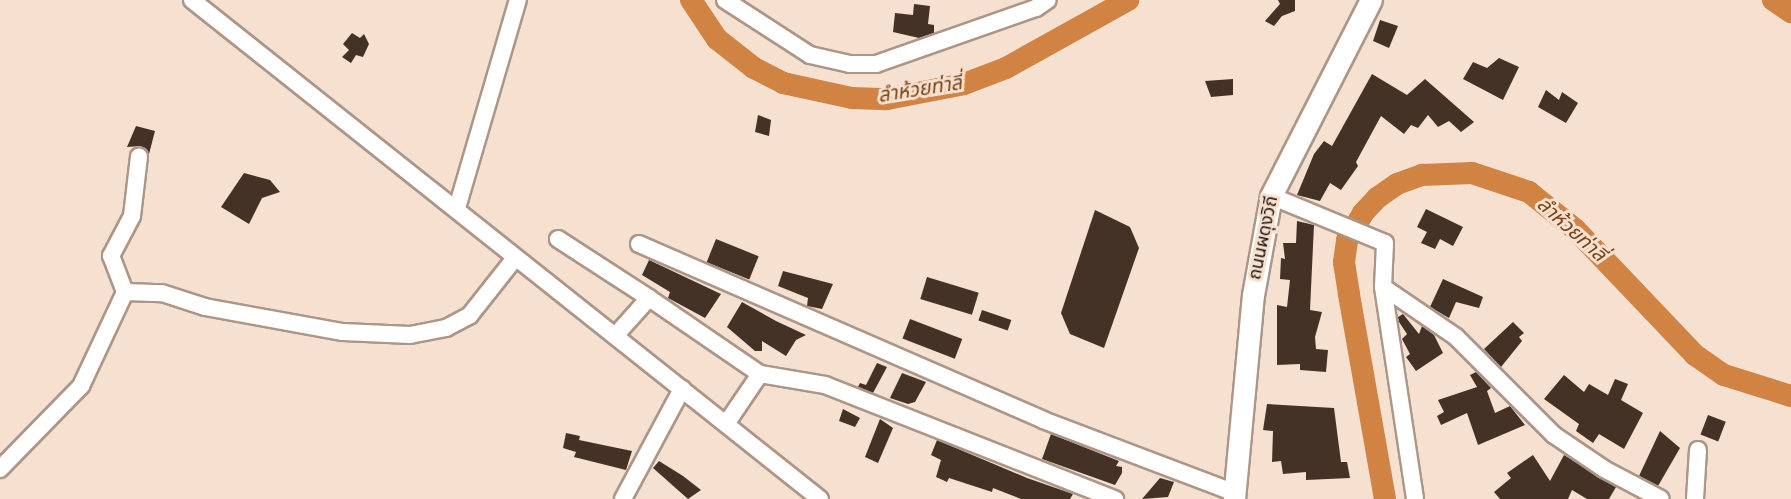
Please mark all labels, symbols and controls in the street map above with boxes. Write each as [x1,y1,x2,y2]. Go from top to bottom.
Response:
water label: ลำห้วยท่าลี่ [876,72,964,108]
water label: ลำห้วยท่าลี่ [1531,193,1611,267]
street label: ถนนผดุงวิถี [1245,194,1283,282]

